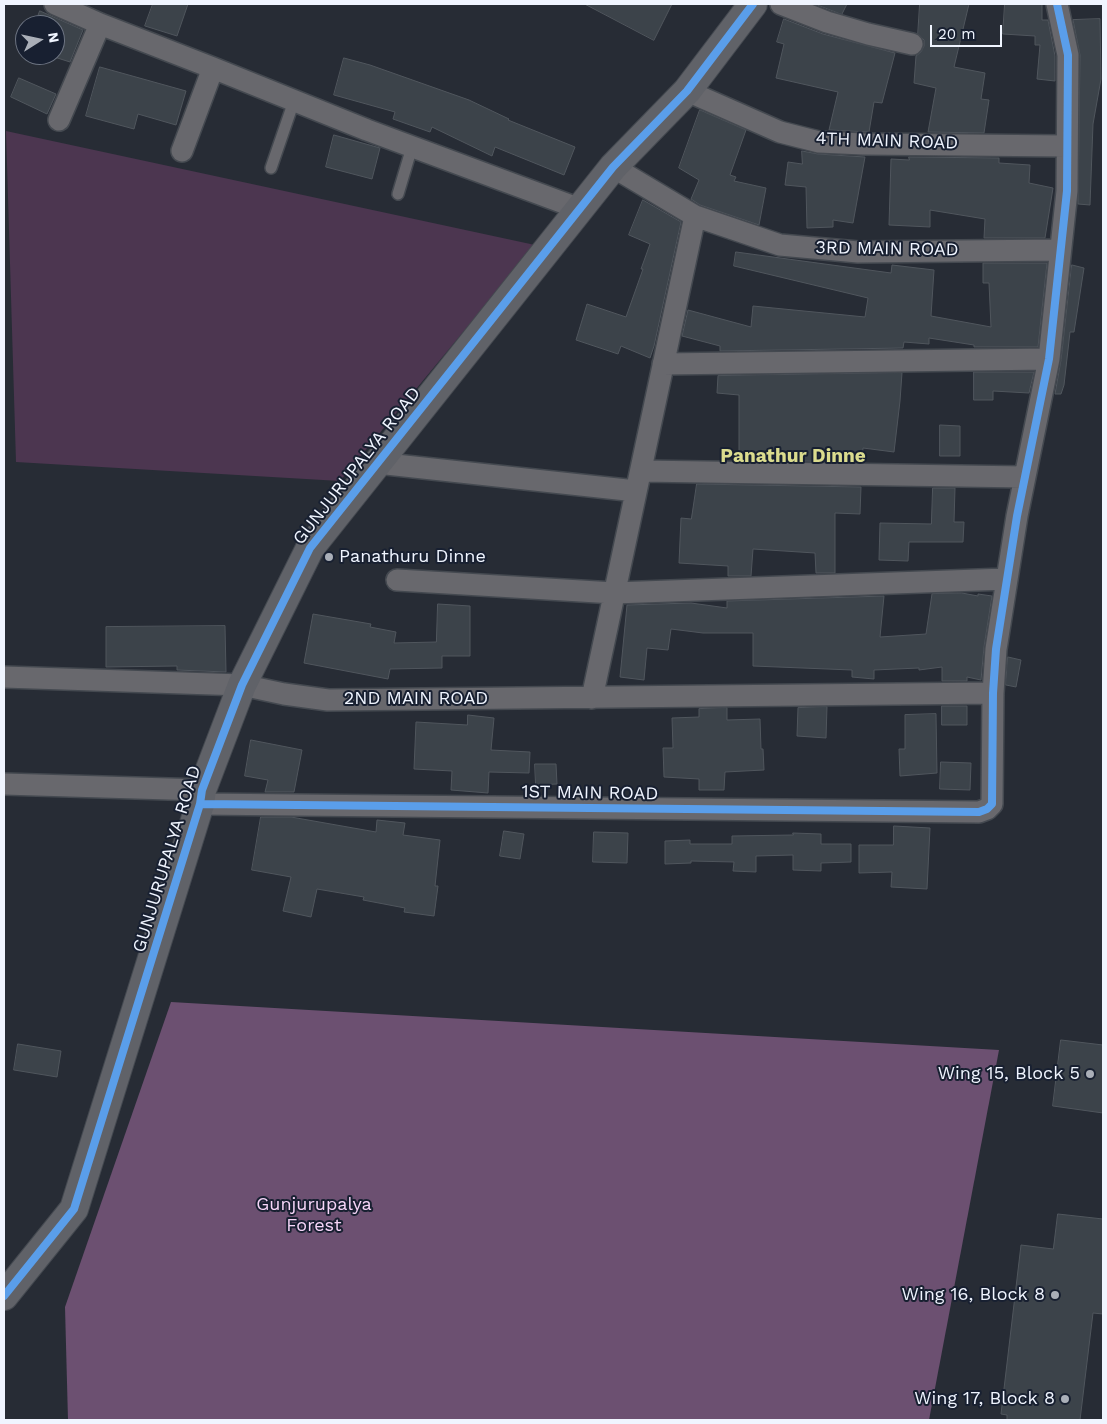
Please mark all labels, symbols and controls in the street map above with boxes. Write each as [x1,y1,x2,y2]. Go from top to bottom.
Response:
north arrow [15,15,65,65]
scale bar [932,15,1004,47]
text: 20 m [938,25,976,43]
text: N [45,31,63,44]
street label: 4TH MAIN ROAD [815,128,959,154]
street label: 3RD MAIN ROAD [815,237,959,261]
street label: GUNJURUPALYA ROAD [289,383,425,549]
district label: Panathur Dinne [720,445,866,467]
place label: Panathuru Dinne [339,546,486,568]
marker: Panathuru Dinne [323,551,335,563]
street label: 2ND MAIN ROAD [344,688,488,710]
street label: GUNJURUPALYA ROAD [128,763,206,955]
street label: 1ST MAIN ROAD [521,781,659,805]
place label: Wing 15, Block 5 [938,1063,1080,1085]
marker: Wing 15, Block 5 [1084,1068,1096,1080]
park label: Gunjurupalya Forest [256,1194,372,1236]
place label: Wing 16, Block 8 [902,1284,1045,1306]
marker: Wing 16, Block 8 [1049,1289,1061,1301]
place label: Wing 17, Block 8 [914,1388,1055,1410]
marker: Wing 17, Block 8 [1059,1393,1071,1405]

